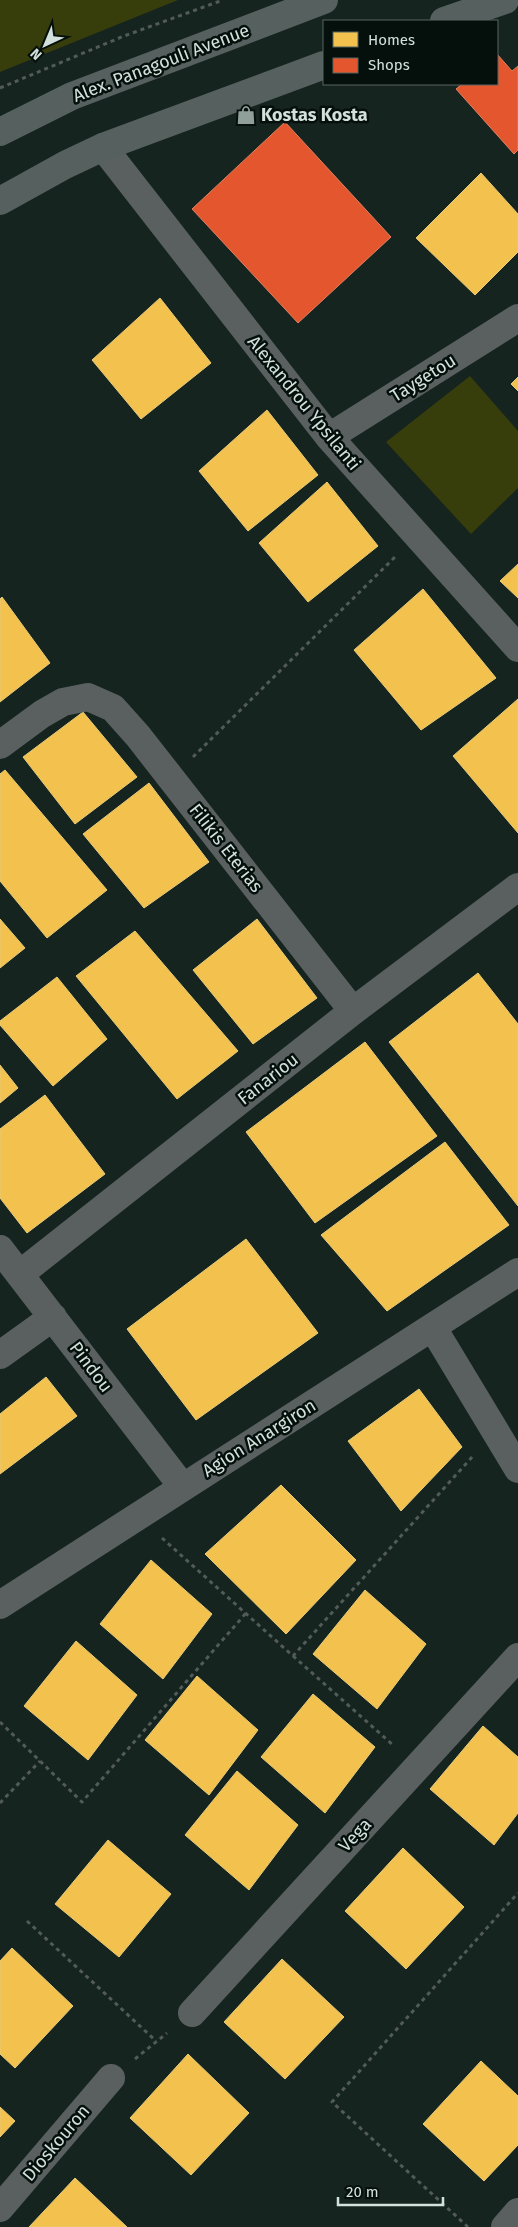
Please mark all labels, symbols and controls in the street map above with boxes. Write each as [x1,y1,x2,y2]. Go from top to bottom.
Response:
street label: Alex. Panagouli Avenue [70,19,252,107]
north arrow [20,20,70,70]
legend [323,20,498,85]
text: Homes [368,31,415,49]
text: N [27,45,46,63]
text: Shops [368,56,410,74]
shop icon: Kostas Kosta [235,104,257,126]
place label: Kostas Kosta [261,104,368,126]
street label: Alexandrou Ypsilanti [243,331,365,475]
street label: Taygetou [386,349,460,407]
street label: Filikis Eterias [185,799,267,897]
street label: Fanariou [233,1049,303,1109]
street label: Pindou [65,1337,117,1397]
street label: Agion Anargiron [198,1394,320,1482]
street label: Vega [334,1814,376,1856]
street label: Dioskouron [18,2100,94,2186]
scale bar [338,2174,443,2206]
text: 20 m [346,2183,379,2201]

